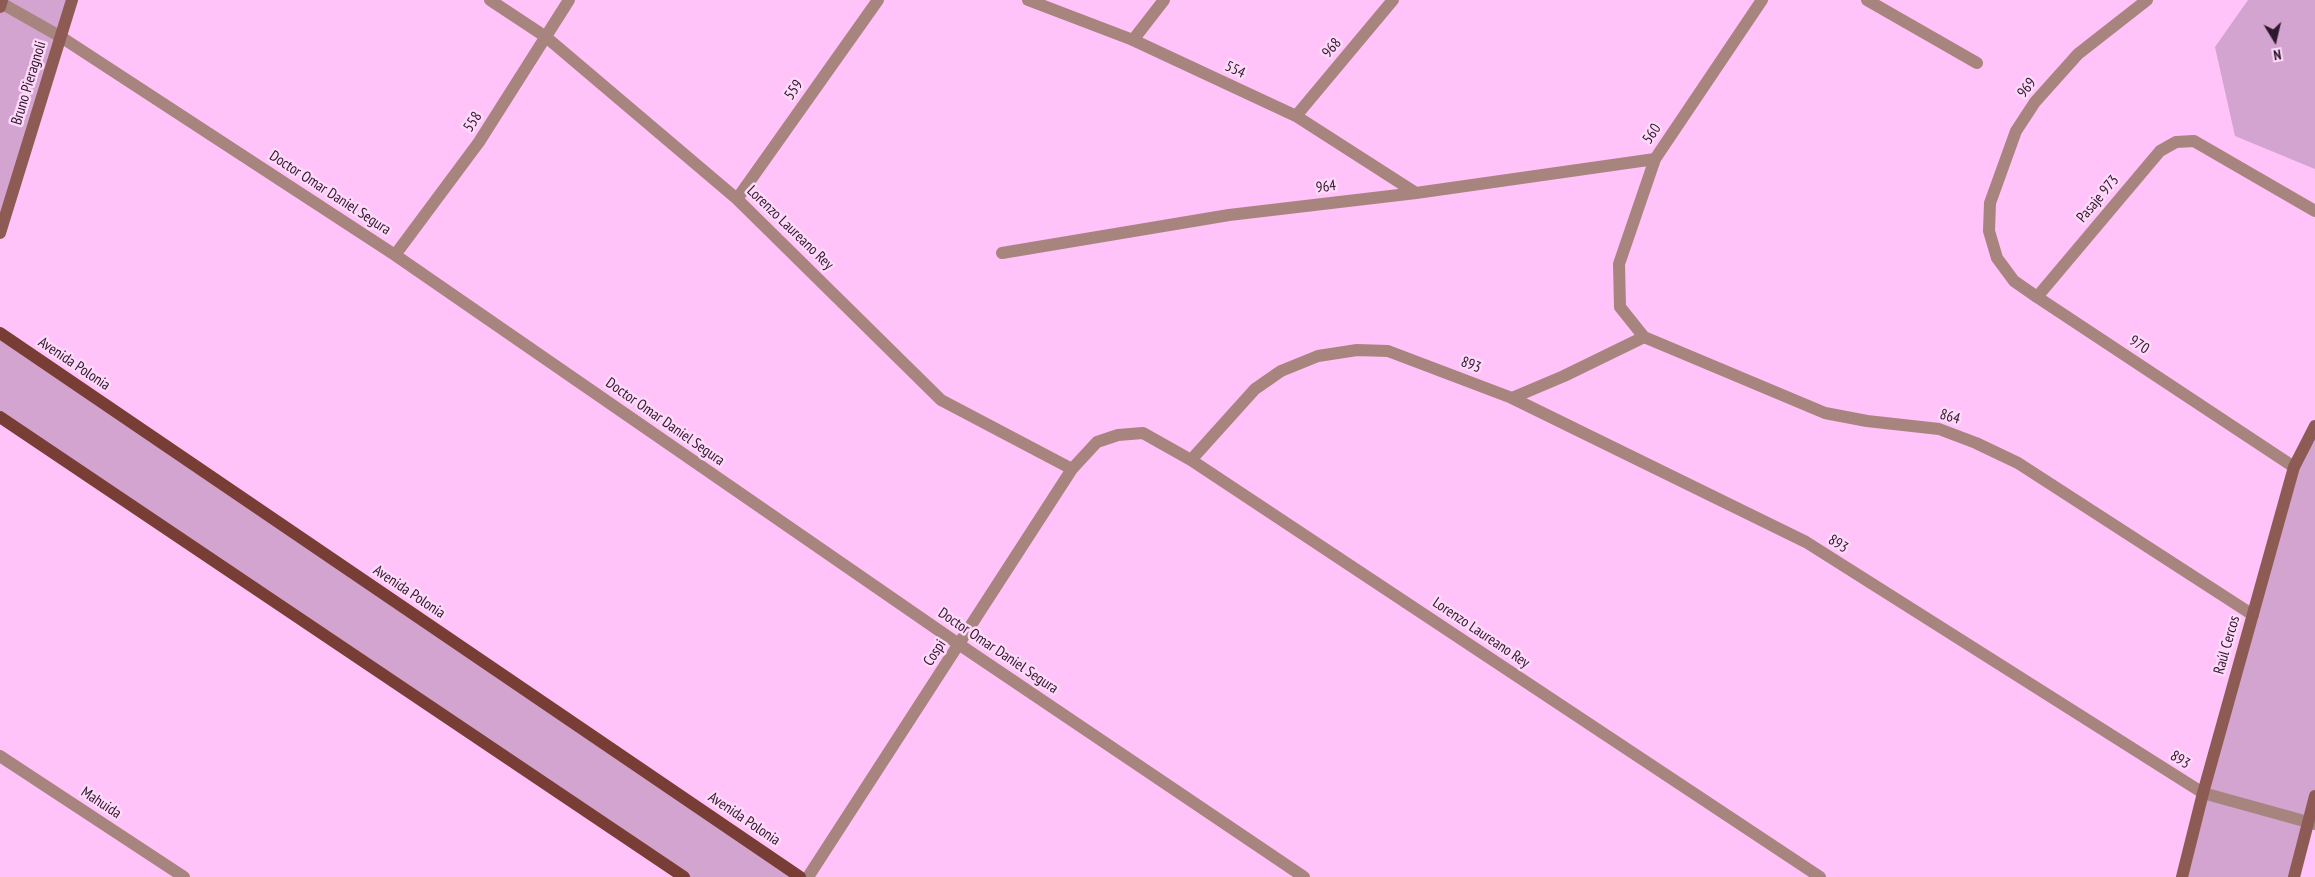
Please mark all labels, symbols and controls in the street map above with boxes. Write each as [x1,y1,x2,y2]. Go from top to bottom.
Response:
north arrow [2250,15,2300,65]
street label: 968 [1319,34,1345,62]
street label: Bruno Pieragnoli [8,39,50,127]
text: N [2272,45,2282,64]
street label: 554 [1222,58,1248,82]
street label: 969 [2014,74,2040,102]
street label: 559 [781,77,807,103]
street label: 558 [460,109,486,135]
street label: 560 [1639,121,1665,147]
street label: Doctor Omar Daniel Segura [266,147,394,239]
street label: Pasaje 973 [2073,172,2123,226]
street label: 964 [1315,177,1337,197]
street label: Lorenzo Laureano Rey [743,182,837,274]
street label: 970 [2126,332,2152,358]
street label: Avenida Polonia [35,333,113,395]
street label: 893 [1458,353,1484,377]
street label: Doctor Omar Daniel Segura [602,374,728,470]
street label: 864 [1938,406,1962,428]
street label: 893 [1825,531,1851,557]
street label: Avenida Polonia [370,561,448,623]
street label: Lorenzo Laureano Rey [1429,594,1533,672]
street label: Doctor Omar Daniel Segura [935,604,1061,698]
street label: Raúl Cercos [2210,614,2244,676]
street label: Cospi [920,636,950,670]
street label: 893 [2167,747,2193,773]
street label: Mahuida [77,783,125,823]
street label: Avenida Polonia [705,788,783,850]

